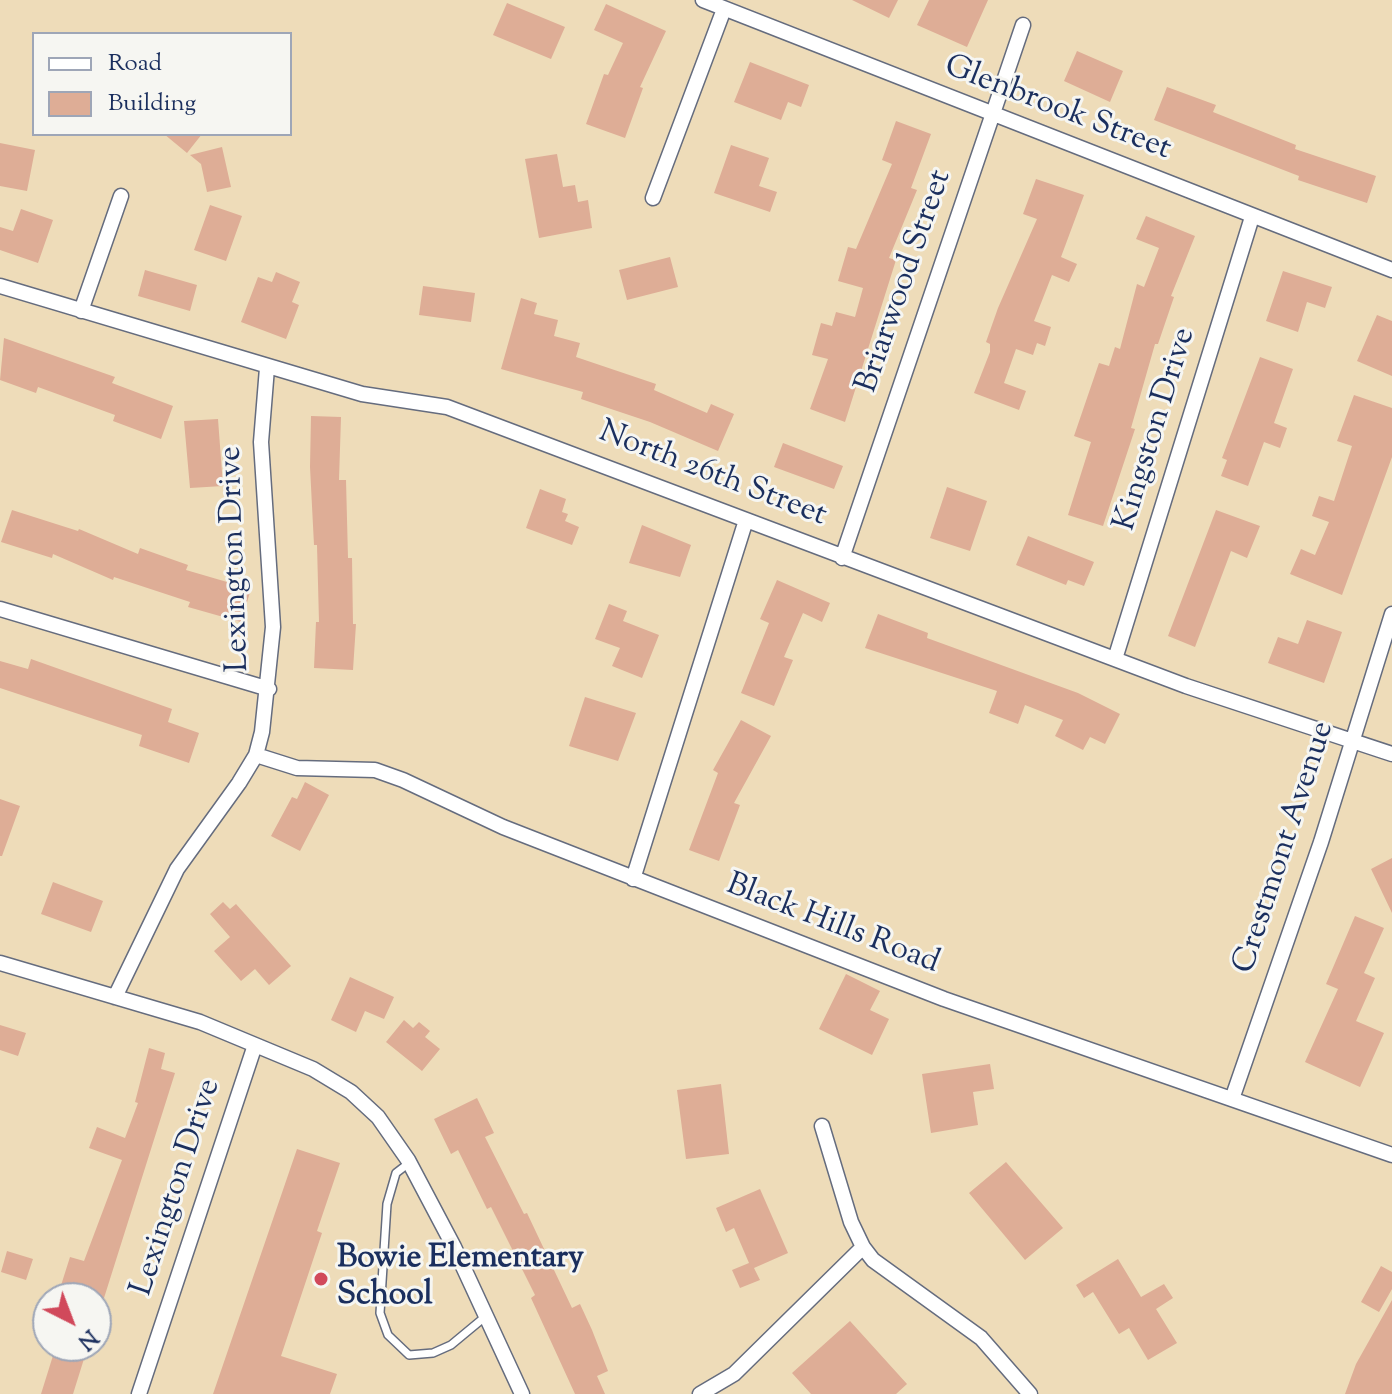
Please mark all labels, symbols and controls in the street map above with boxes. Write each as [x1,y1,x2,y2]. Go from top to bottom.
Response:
legend [32,32,292,136]
text: Road [108,47,162,81]
street label: Glenbrook Street [938,49,1176,171]
text: Building [108,87,196,121]
street label: Briarwood Street [850,166,962,398]
street label: Kingston Drive [1108,324,1206,536]
street label: North 26th Street [593,415,831,537]
street label: Lexington Drive [214,445,260,673]
street label: Crestmont Avenue [1227,717,1345,979]
street label: Black Hills Road [720,868,944,984]
street label: Lexington Drive [125,1075,231,1301]
place label: Bowie Elementary School [337,1242,584,1317]
marker: Bowie Elementary School [312,1270,330,1288]
north arrow [32,1282,112,1362]
text: N [69,1321,104,1356]

